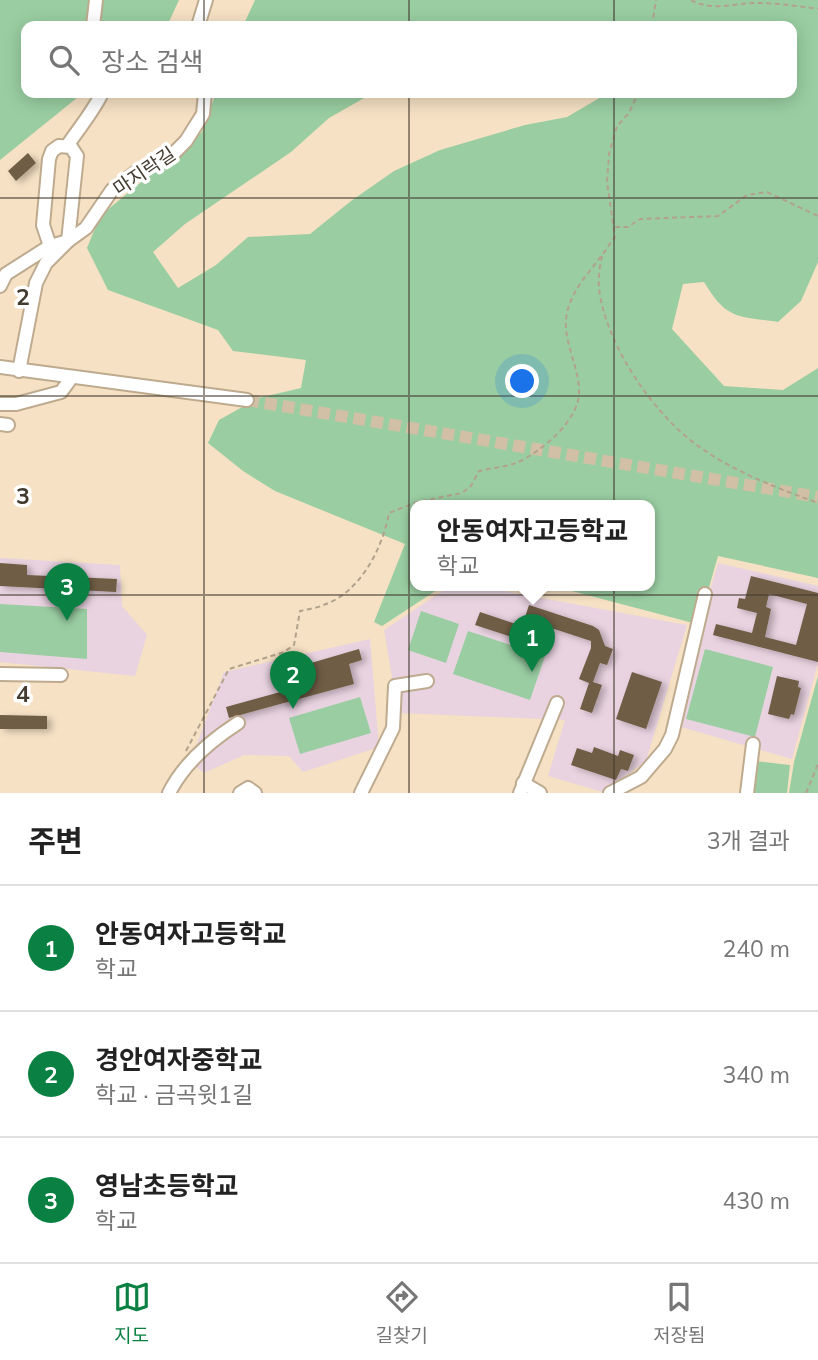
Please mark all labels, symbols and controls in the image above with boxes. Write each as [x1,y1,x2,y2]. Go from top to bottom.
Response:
search box [21,21,797,98]
icon: search [45,41,83,79]
text: 장소 검색 [101,45,203,78]
street label: 마지락길 [108,142,180,200]
text: 2 [16,282,30,311]
your location [505,364,539,398]
text: 3 [16,481,30,510]
popup [410,500,655,591]
text: 안동여자고등학교 [437,514,628,547]
text: 학교 [437,551,479,580]
pin: 3 [44,563,90,621]
pin: 1 [509,614,555,672]
pin: 2 [270,651,316,709]
text: 4 [16,679,30,708]
text: 주변 [28,822,83,860]
text: 3개 결과 [707,826,790,855]
text: 안동여자고등학교 [95,917,286,950]
text: 1 [44,934,58,963]
text: 240 m [722,934,790,963]
text: 학교 [95,954,137,983]
text: 경안여자중학교 [95,1043,262,1076]
text: 2 [44,1060,58,1089]
text: 340 m [722,1060,790,1089]
text: 학교 · 금곡윗1길 [95,1080,253,1109]
text: 영남초등학교 [95,1169,239,1202]
text: 3 [44,1186,58,1215]
text: 430 m [722,1186,790,1215]
text: 학교 [95,1206,137,1235]
tab: 지도 [113,1278,151,1347]
tab: 길찾기 [376,1278,428,1347]
tab: 저장됨 [653,1278,705,1347]

